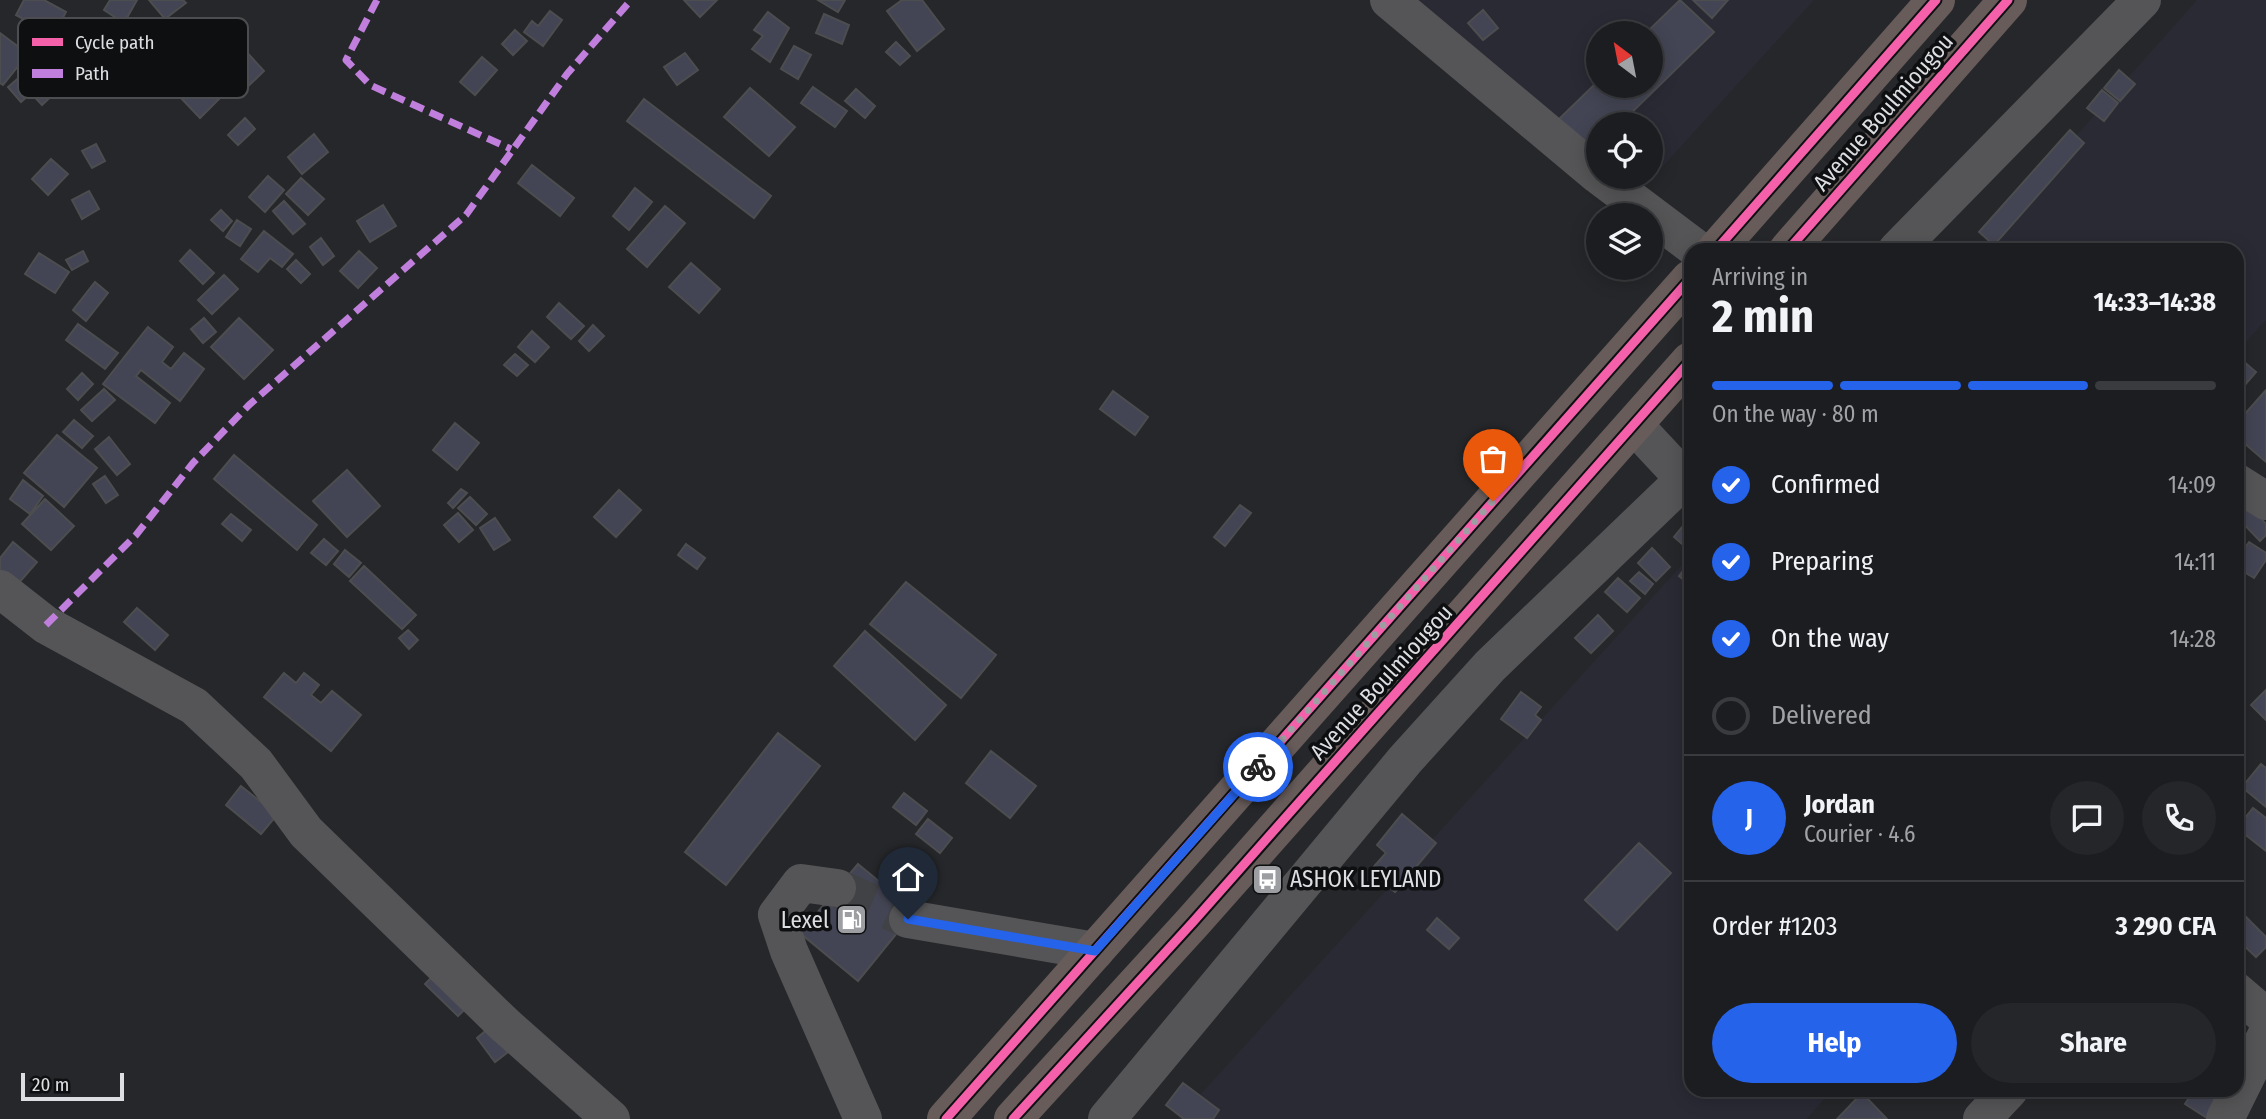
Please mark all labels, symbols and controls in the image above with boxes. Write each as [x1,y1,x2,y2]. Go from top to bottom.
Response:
legend [18,18,248,98]
north arrow [1586,21,1662,98]
map controls [1586,21,1663,280]
street label: Avenue Boulmiougou [1807,28,1959,196]
text: Cycle path [75,31,154,54]
text: Path [75,62,110,85]
button: locate [1586,112,1663,189]
button: layers [1586,203,1663,280]
text: Arriving in [1712,263,1808,291]
text: 14:33–14:38 [2093,287,2216,318]
text: 2 min [1712,289,1814,344]
text: On the way · 80 m [1712,400,1879,428]
pin [1463,429,1523,501]
icon: bag [1474,440,1512,478]
icon: check [1712,466,1750,504]
text: Confirmed [1771,469,1881,500]
text: 14:09 [2168,471,2216,499]
icon: check [1712,543,1750,581]
text: Preparing [1771,546,1873,577]
text: 14:11 [2174,548,2216,576]
street label: Avenue Boulmiougou [1304,599,1458,765]
icon: check [1712,620,1750,658]
text: On the way [1771,623,1889,654]
text: 14:28 [2169,625,2216,653]
text: Delivered [1771,700,1872,731]
courier [1223,732,1293,802]
icon: bike [1239,748,1277,786]
button: chat [2050,781,2124,855]
button: phone [2142,781,2216,855]
text: Jordan [1804,789,1875,820]
text: J [1745,803,1753,834]
text: Courier · 4.6 [1804,820,1915,848]
pin [878,847,938,919]
icon: home [889,858,927,896]
bus stop icon: ASHOK LEYLAND [1250,862,1284,896]
place label: ASHOK LEYLAND [1290,865,1441,893]
fuel station icon: Lexel [835,903,869,937]
place label: Lexel [781,906,829,934]
text: Order #1203 [1712,911,1838,942]
text: 3 290 CFA [2115,911,2216,942]
button: Help [1712,1003,1957,1083]
button: Share [1971,1003,2216,1083]
scale bar [21,1070,124,1102]
text: 20 m [32,1073,69,1096]

